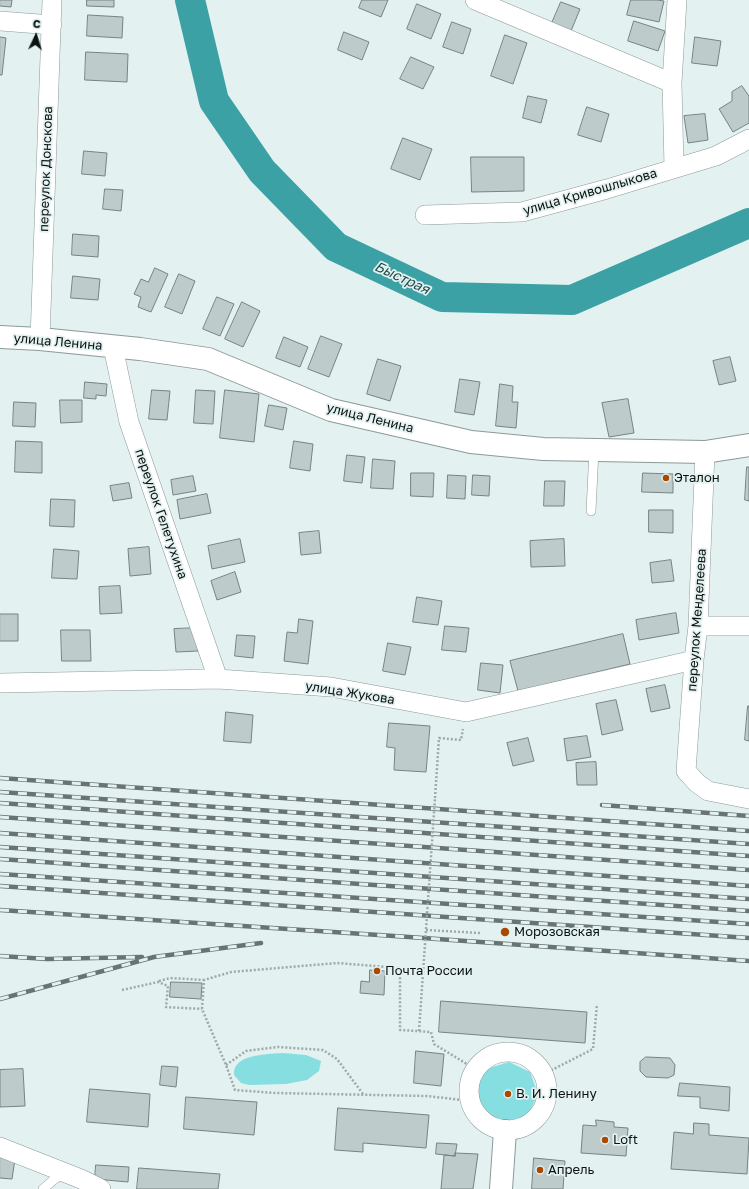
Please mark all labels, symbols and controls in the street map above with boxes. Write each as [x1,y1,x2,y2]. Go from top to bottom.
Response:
north arrow [16,16,56,56]
text: С [33,17,41,30]
street label: переулок Донскова [36,106,56,232]
street label: улица Кривошлыкова [521,165,659,219]
water label: Быстрая [372,258,432,298]
street label: улица Ленина [13,330,103,354]
street label: улица Ленина [325,400,415,436]
street label: переулок Гелетухина [131,447,191,581]
place label: Эталон [674,470,720,486]
marker: Эталон [661,473,671,483]
street label: переулок Менделеева [684,548,710,692]
street label: улица Жукова [304,678,396,708]
place label: Морозовская [514,924,600,940]
marker: Морозовская [499,926,511,938]
place label: Почта России [385,963,473,979]
marker: Почта России [372,966,382,976]
place label: В. И. Ленину [516,1086,597,1102]
marker: В. И. Ленину [503,1089,513,1099]
place label: Loft [613,1132,638,1148]
marker: Loft [600,1135,610,1145]
place label: Апрель [548,1162,594,1178]
marker: Апрель [535,1165,545,1175]

